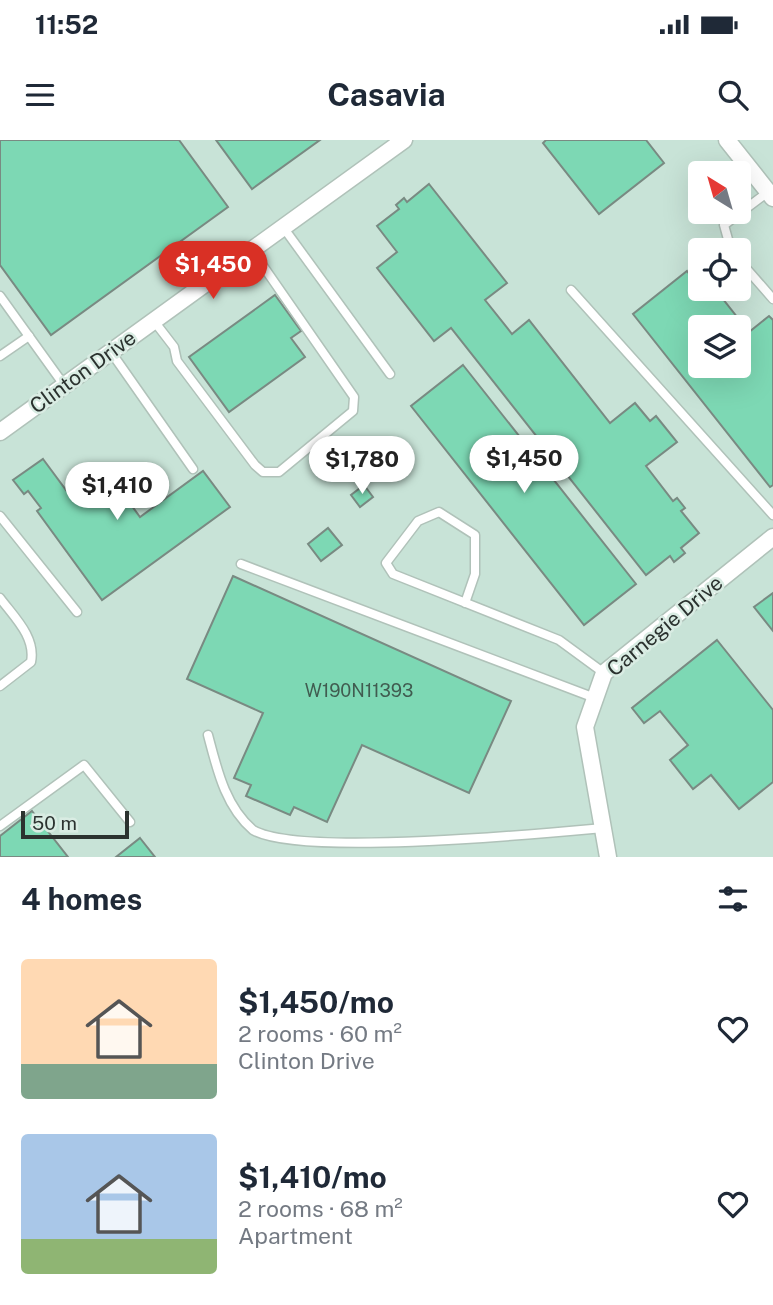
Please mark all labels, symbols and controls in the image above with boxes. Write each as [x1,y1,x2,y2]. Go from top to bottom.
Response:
text: 11:52 [35,9,98,40]
icon: menu [21,76,59,114]
text: Casavia [327,76,446,113]
icon: search [714,76,752,114]
north arrow [688,161,751,224]
map controls [688,161,751,378]
button: locate [688,238,751,301]
pin: $1,450 [156,242,270,301]
text: $1,450 [175,250,251,277]
button: layers [688,315,751,378]
street label: Clinton Drive [25,325,141,418]
pin: $1,780 [305,436,419,496]
pin: $1,450 [467,436,581,495]
text: $1,450 [486,444,562,471]
text: $1,780 [325,445,399,472]
pin: $1,410 [60,462,174,522]
text: $1,410 [81,471,153,498]
street label: Carnegie Drive [602,570,728,681]
house number: W190N11393 [305,680,413,701]
scale bar [21,808,130,840]
text: 50 m [32,812,77,834]
icon: filters [714,880,752,918]
text: 4 homes [21,881,142,917]
text: $1,450/mo [238,984,394,1020]
icon: home [77,987,161,1071]
icon: heart [714,1010,752,1048]
text: 2 rooms · 60 m² [238,1020,402,1047]
text: Clinton Drive [238,1047,375,1074]
text: $1,410/mo [238,1159,387,1195]
icon: home [77,1162,161,1246]
icon: heart [714,1185,752,1223]
text: 2 rooms · 68 m² [238,1195,403,1222]
text: Apartment [238,1222,353,1249]

